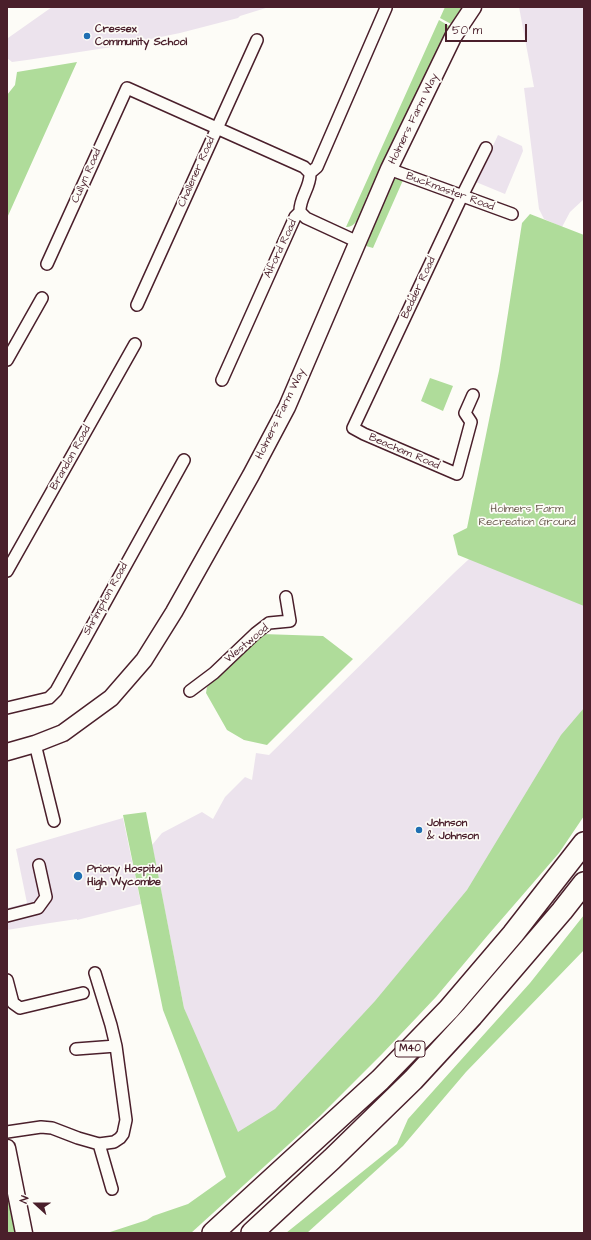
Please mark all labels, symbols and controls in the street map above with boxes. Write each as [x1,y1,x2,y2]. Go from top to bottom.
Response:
scale bar [447,16,529,42]
text: 50 m [452,22,482,39]
place label: Cressex Community School [95,23,187,49]
marker: Cressex Community School [82,31,92,41]
street label: Holmers Farm Way [386,71,442,167]
street label: Challener Road [176,135,218,209]
street label: Cullyn Road [69,147,105,205]
street label: Buckmaster Road [404,170,496,214]
street label: Alford Road [262,218,300,280]
street label: Bedder Road [399,255,439,321]
street label: Holmers Farm Way [253,366,309,462]
street label: Brandon Road [48,423,94,493]
street label: Beacham Road [367,431,441,473]
park label: Holmers Farm Recreation Ground [478,503,576,529]
street label: Shrimpton Road [81,560,131,638]
street label: Westwood [222,622,272,666]
place label: Johnson & Johnson [427,817,479,843]
marker: Johnson & Johnson [414,825,424,835]
place label: Priory Hospital High Wycombe [87,863,162,889]
marker: Priory Hospital High Wycombe [72,870,84,882]
road number: M40 [395,1041,425,1057]
north arrow [16,1184,56,1224]
text: N [16,1194,33,1205]

